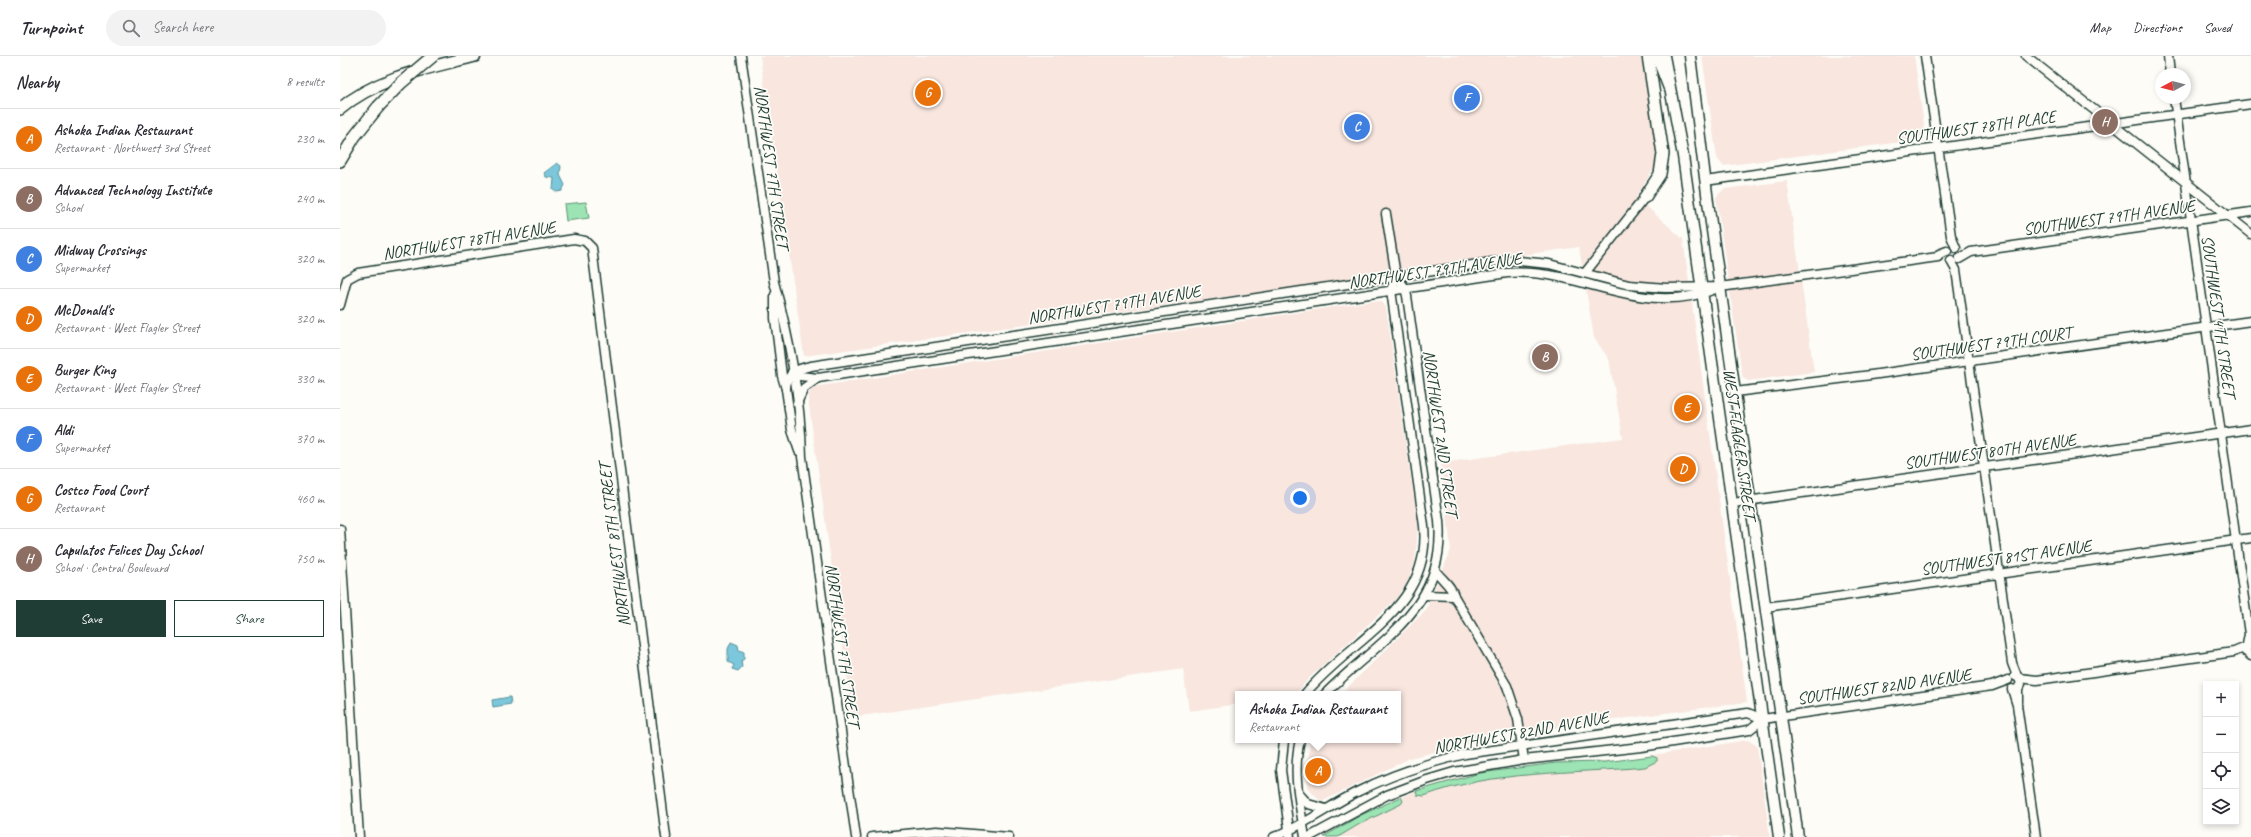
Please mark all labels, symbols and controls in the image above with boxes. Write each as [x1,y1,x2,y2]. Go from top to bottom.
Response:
search box [106,10,386,46]
text: Turnpoint [20,16,82,40]
icon: search [120,17,142,39]
text: Search here [152,18,214,37]
text: Map [2090,19,2111,36]
text: Directions [2133,19,2182,36]
text: Saved [2204,19,2231,36]
north arrow [2155,68,2191,104]
text: Nearby [16,72,59,93]
text: 8 results [286,74,324,90]
pin: G [915,78,941,108]
pin: F [1454,83,1480,113]
street label: NORTHWEST 7TH STREET [750,84,794,254]
street label: SOUTHWEST 78TH PLACE [1895,106,2060,149]
pin: H [2092,107,2118,137]
pin: C [1344,112,1370,142]
text: Ashoka Indian Restaurant [54,121,192,140]
text: A [26,131,32,147]
text: 230 m [296,131,324,147]
text: Restaurant · Northwest 3rd Street [54,140,210,156]
text: Advanced Technology Institute [54,181,211,200]
text: B [26,191,32,207]
text: 240 m [296,191,324,207]
street label: SOUTHWEST 79TH AVENUE [2022,195,2198,240]
text: School [54,200,82,216]
street label: NORTHWEST 78TH AVENUE [381,216,559,265]
street label: SOUTHWEST 4TH STREET [2197,234,2241,402]
text: Midway Crossings [54,241,146,260]
street label: NORTHWEST 79TH AVENUE [1347,248,1525,293]
text: C [26,251,32,267]
text: 320 m [296,251,324,267]
text: Supermarket [54,260,109,276]
street label: NORTHWEST 79TH AVENUE [1026,280,1204,329]
text: McDonald's [54,301,113,320]
text: D [25,311,33,327]
text: 320 m [296,311,324,327]
text: Restaurant · West Flagler Street [54,320,199,336]
street label: SOUTHWEST 79TH COURT [1909,321,2077,365]
pin: B [1532,342,1558,372]
street label: NORTHWEST 2ND STREET [1418,349,1463,521]
text: Burger King [54,361,115,380]
street label: WEST FLAGLER STREET [1719,368,1761,525]
text: E [26,371,32,387]
text: 330 m [296,371,324,387]
text: Restaurant · West Flagler Street [54,380,199,396]
pin: E [1674,393,1700,423]
text: Aldi [54,421,73,440]
street label: SOUTHWEST 80TH AVENUE [1903,429,2079,474]
text: F [26,431,32,447]
text: 370 m [296,431,324,447]
text: Supermarket [54,440,109,456]
pin: D [1670,454,1696,484]
street label: NORTHWEST 8TH STREET [594,458,635,628]
text: Costco Food Court [54,481,147,500]
your location [1290,488,1310,508]
text: G [26,491,32,507]
text: 460 m [296,491,324,507]
text: Restaurant [54,500,104,516]
street label: SOUTHWEST 81ST AVENUE [1920,535,2095,580]
text: Capulatos Felices Day School [54,541,202,560]
text: H [25,551,33,567]
text: 750 m [296,551,324,567]
text: School · Central Boulevard [54,560,168,576]
street label: NORTHWEST 7TH STREET [821,562,865,732]
button: Save [16,600,166,637]
button: Share [174,600,324,637]
street label: SOUTHWEST 82ND AVENUE [1796,664,1974,709]
map controls [2203,681,2239,825]
button: + [2203,681,2239,717]
popup [1235,691,1401,743]
text: Ashoka Indian Restaurant [1249,700,1387,719]
street label: NORTHWEST 82ND AVENUE [1432,706,1612,758]
button: − [2203,717,2239,753]
text: Restaurant [1249,719,1299,735]
button: locate [2203,753,2239,789]
pin: A [1305,756,1331,786]
button: layers [2203,789,2239,825]

